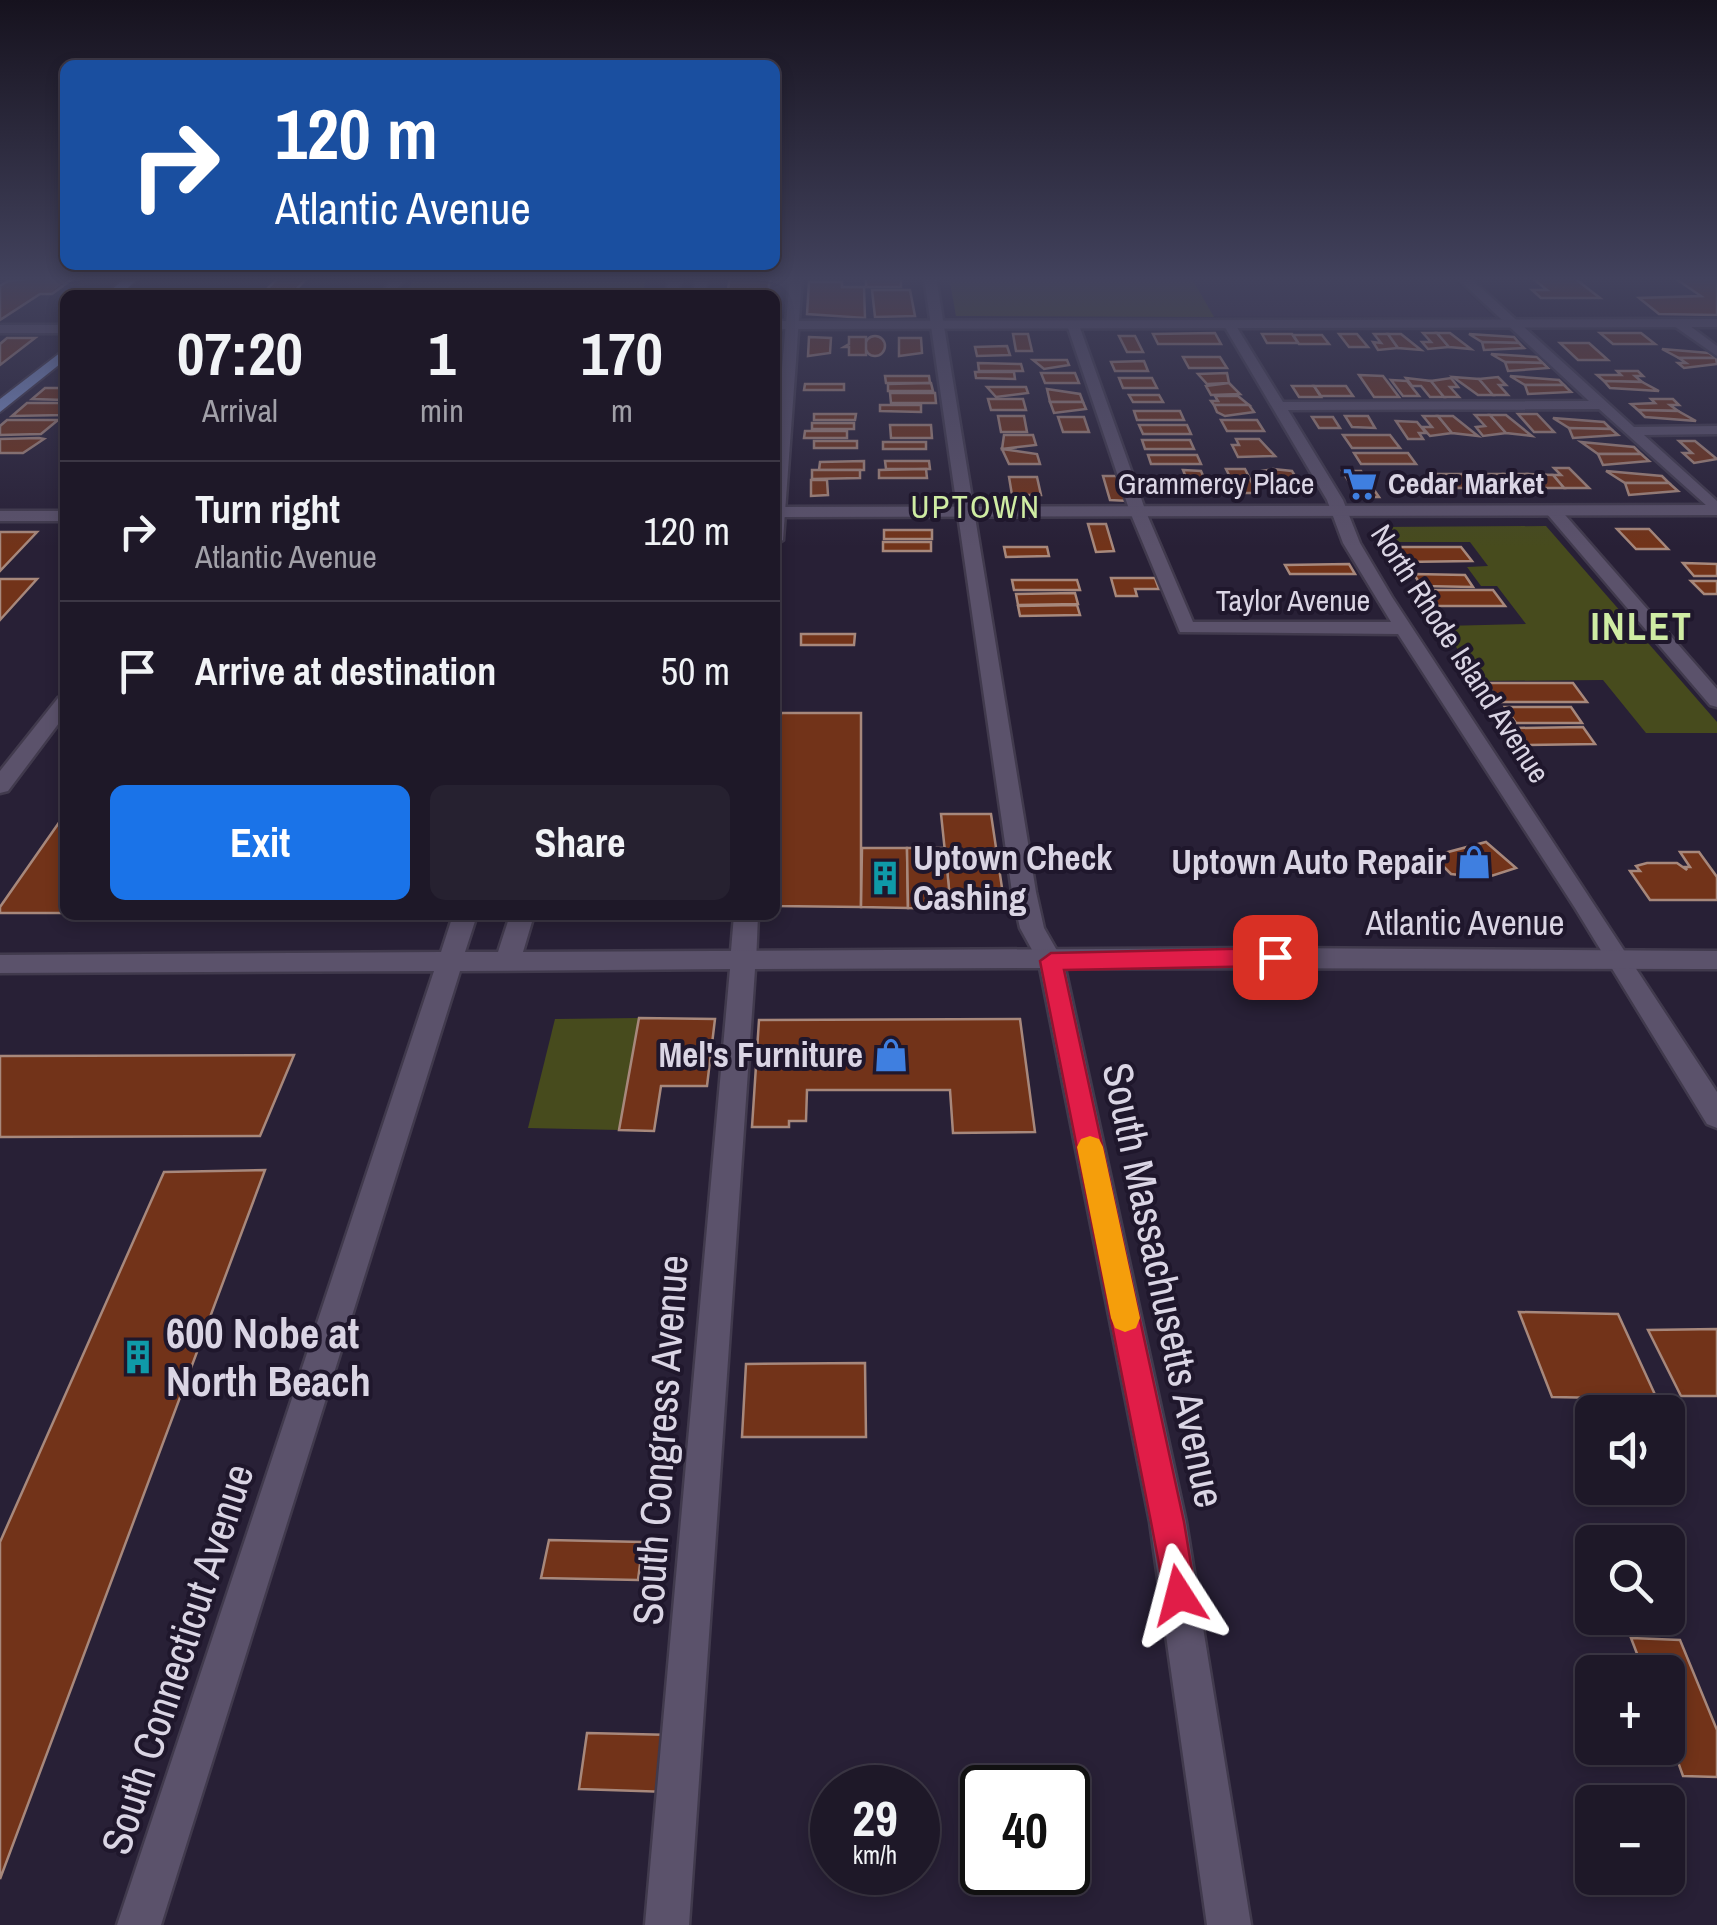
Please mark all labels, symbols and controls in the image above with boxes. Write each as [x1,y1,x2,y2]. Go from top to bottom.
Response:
text: 120 m [275,87,438,181]
icon: right [110,100,240,230]
text: Atlantic Avenue [275,177,531,238]
text: 07:20 [177,313,303,394]
text: 1 [428,313,456,394]
text: 170 [581,313,663,394]
text: Arrival [202,389,278,432]
text: min [420,389,464,432]
text: m [611,389,633,432]
street label: Grammercy Place [1118,463,1314,503]
place label: Cedar Market [1388,463,1544,503]
supermarket icon: Cedar Market [1341,465,1379,503]
text: Turn right [195,484,340,535]
district label: UPTOWN [910,485,1042,528]
icon: right [110,504,165,559]
text: 120 m [643,506,730,557]
street label: North Rhode Island Avenue [1362,517,1559,790]
text: Atlantic Avenue [195,535,377,578]
street label: Taylor Avenue [1216,580,1370,620]
district label: INLET [1591,601,1693,652]
icon: arrive [110,644,165,699]
text: Arrive at destination [195,646,496,697]
text: 50 m [661,646,730,697]
button: Exit [110,785,410,900]
button: Share [430,785,730,900]
place label: Uptown Check Cashing [913,834,1112,921]
place label: Uptown Auto Repair [1171,838,1447,885]
shop icon: Uptown Auto Repair [1455,843,1493,881]
building icon: Uptown Check Cashing [866,859,904,897]
street label: Atlantic Avenue [1365,899,1564,946]
pin [1233,915,1318,1000]
icon: arrive [1248,930,1303,985]
place label: Mel's Furniture [658,1031,863,1078]
shop icon: Mel's Furniture [872,1036,910,1074]
street label: South Massachusetts Avenue [1090,1058,1238,1512]
street label: South Congress Avenue [619,1253,701,1627]
place label: 600 Nobe at North Beach [166,1305,371,1409]
building icon: 600 Nobe at North Beach [119,1338,157,1376]
map controls [1575,1395,1685,1895]
button: sound [1575,1395,1685,1505]
street label: South Connecticut Avenue [87,1457,267,1861]
button: search [1575,1525,1685,1635]
position arrow [1127,1543,1231,1647]
button: + [1575,1655,1685,1765]
speed limit sign: 40 [960,1765,1090,1895]
text: 29 [852,1784,898,1852]
button: − [1575,1785,1685,1895]
text: km/h [853,1838,897,1872]

